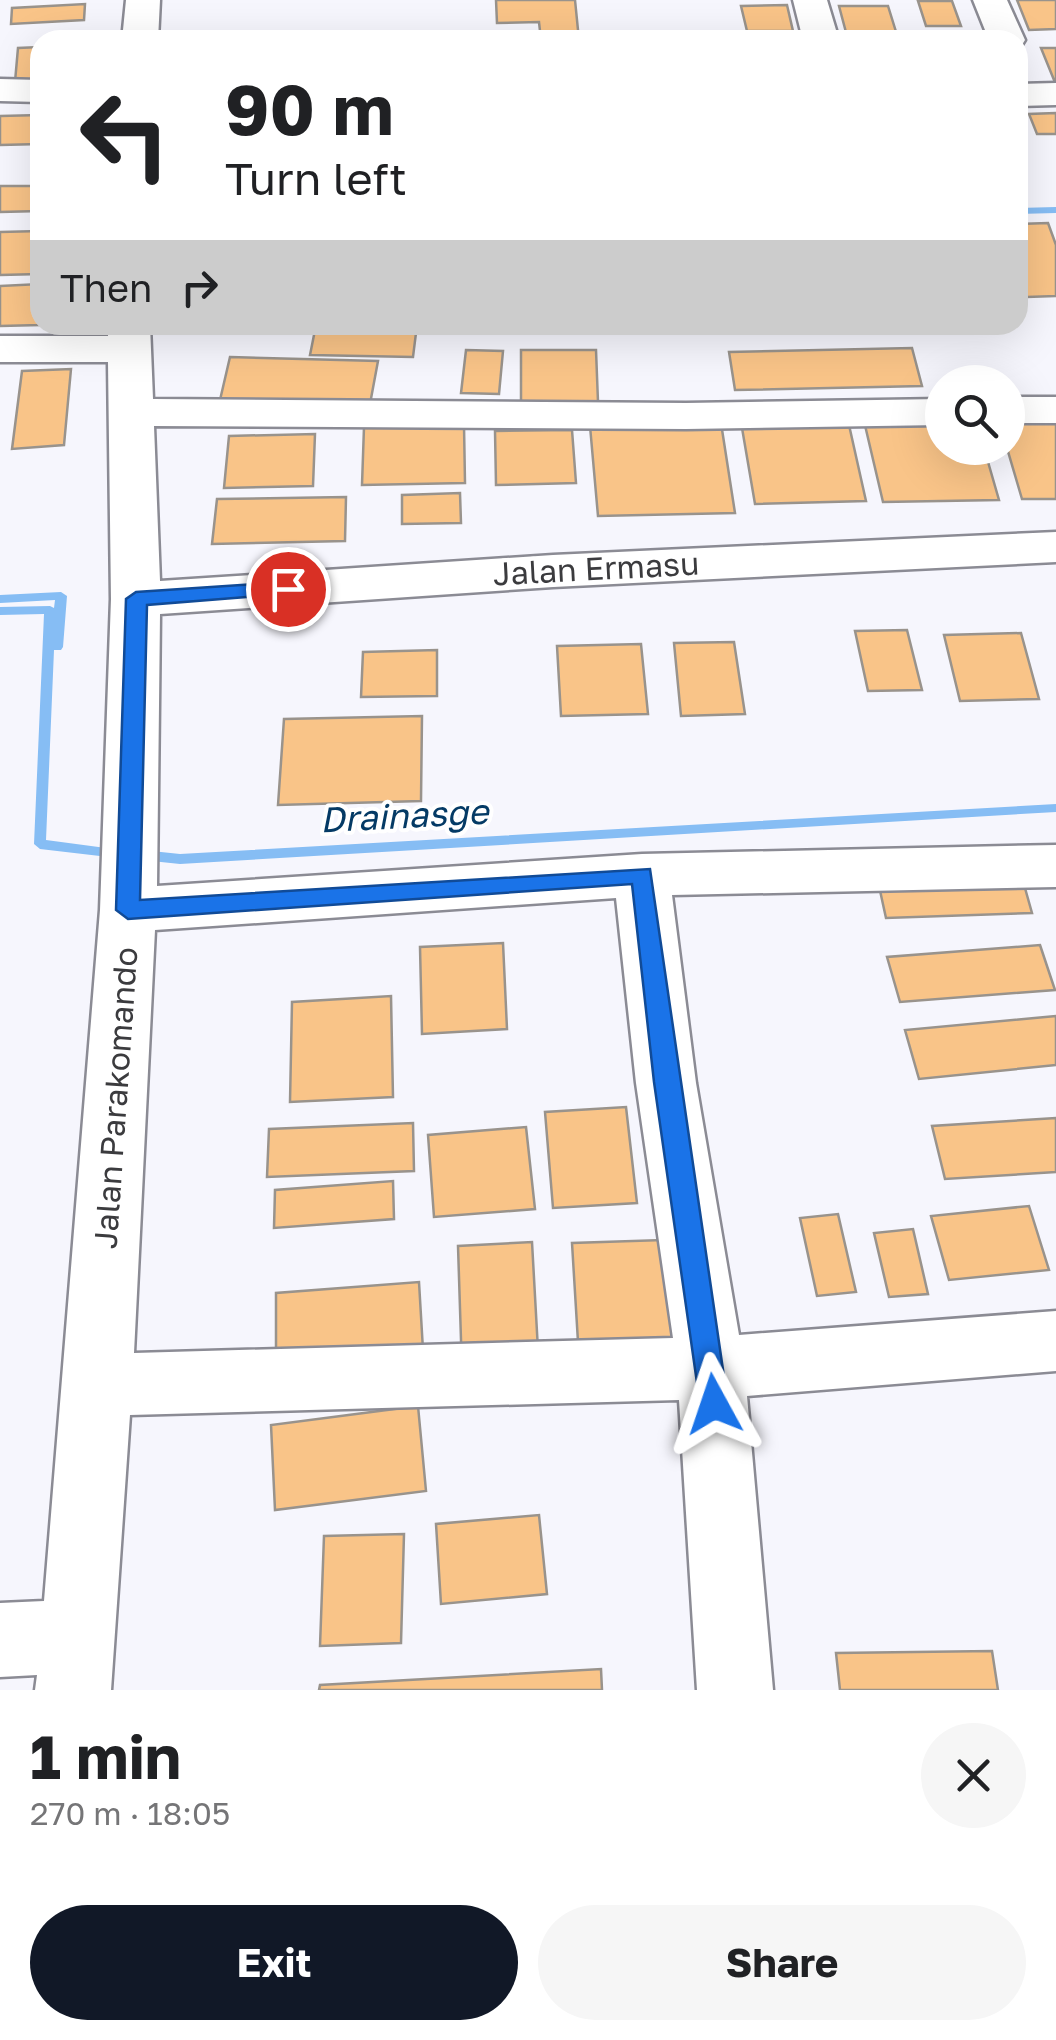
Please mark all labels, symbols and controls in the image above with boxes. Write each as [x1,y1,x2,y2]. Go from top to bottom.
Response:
text: 90 m [225,66,394,150]
icon: left [60,70,190,200]
text: Turn left [225,151,407,205]
icon: right [172,260,227,315]
text: Then [60,265,152,310]
map controls [925,365,1025,465]
button: search [925,365,1025,465]
street label: Jalan Ermasu [492,544,700,592]
pin [246,547,331,632]
icon: arrive [261,562,316,617]
water label: Drainasge [319,789,492,840]
street label: Jalan Parakomando [86,946,145,1250]
position arrow [662,1352,766,1456]
text: 1 min [30,1720,181,1792]
button: close [921,1723,1026,1828]
text: 270 m · 18:05 [30,1794,230,1832]
button: Exit [30,1905,518,2020]
button: Share [538,1905,1026,2020]

